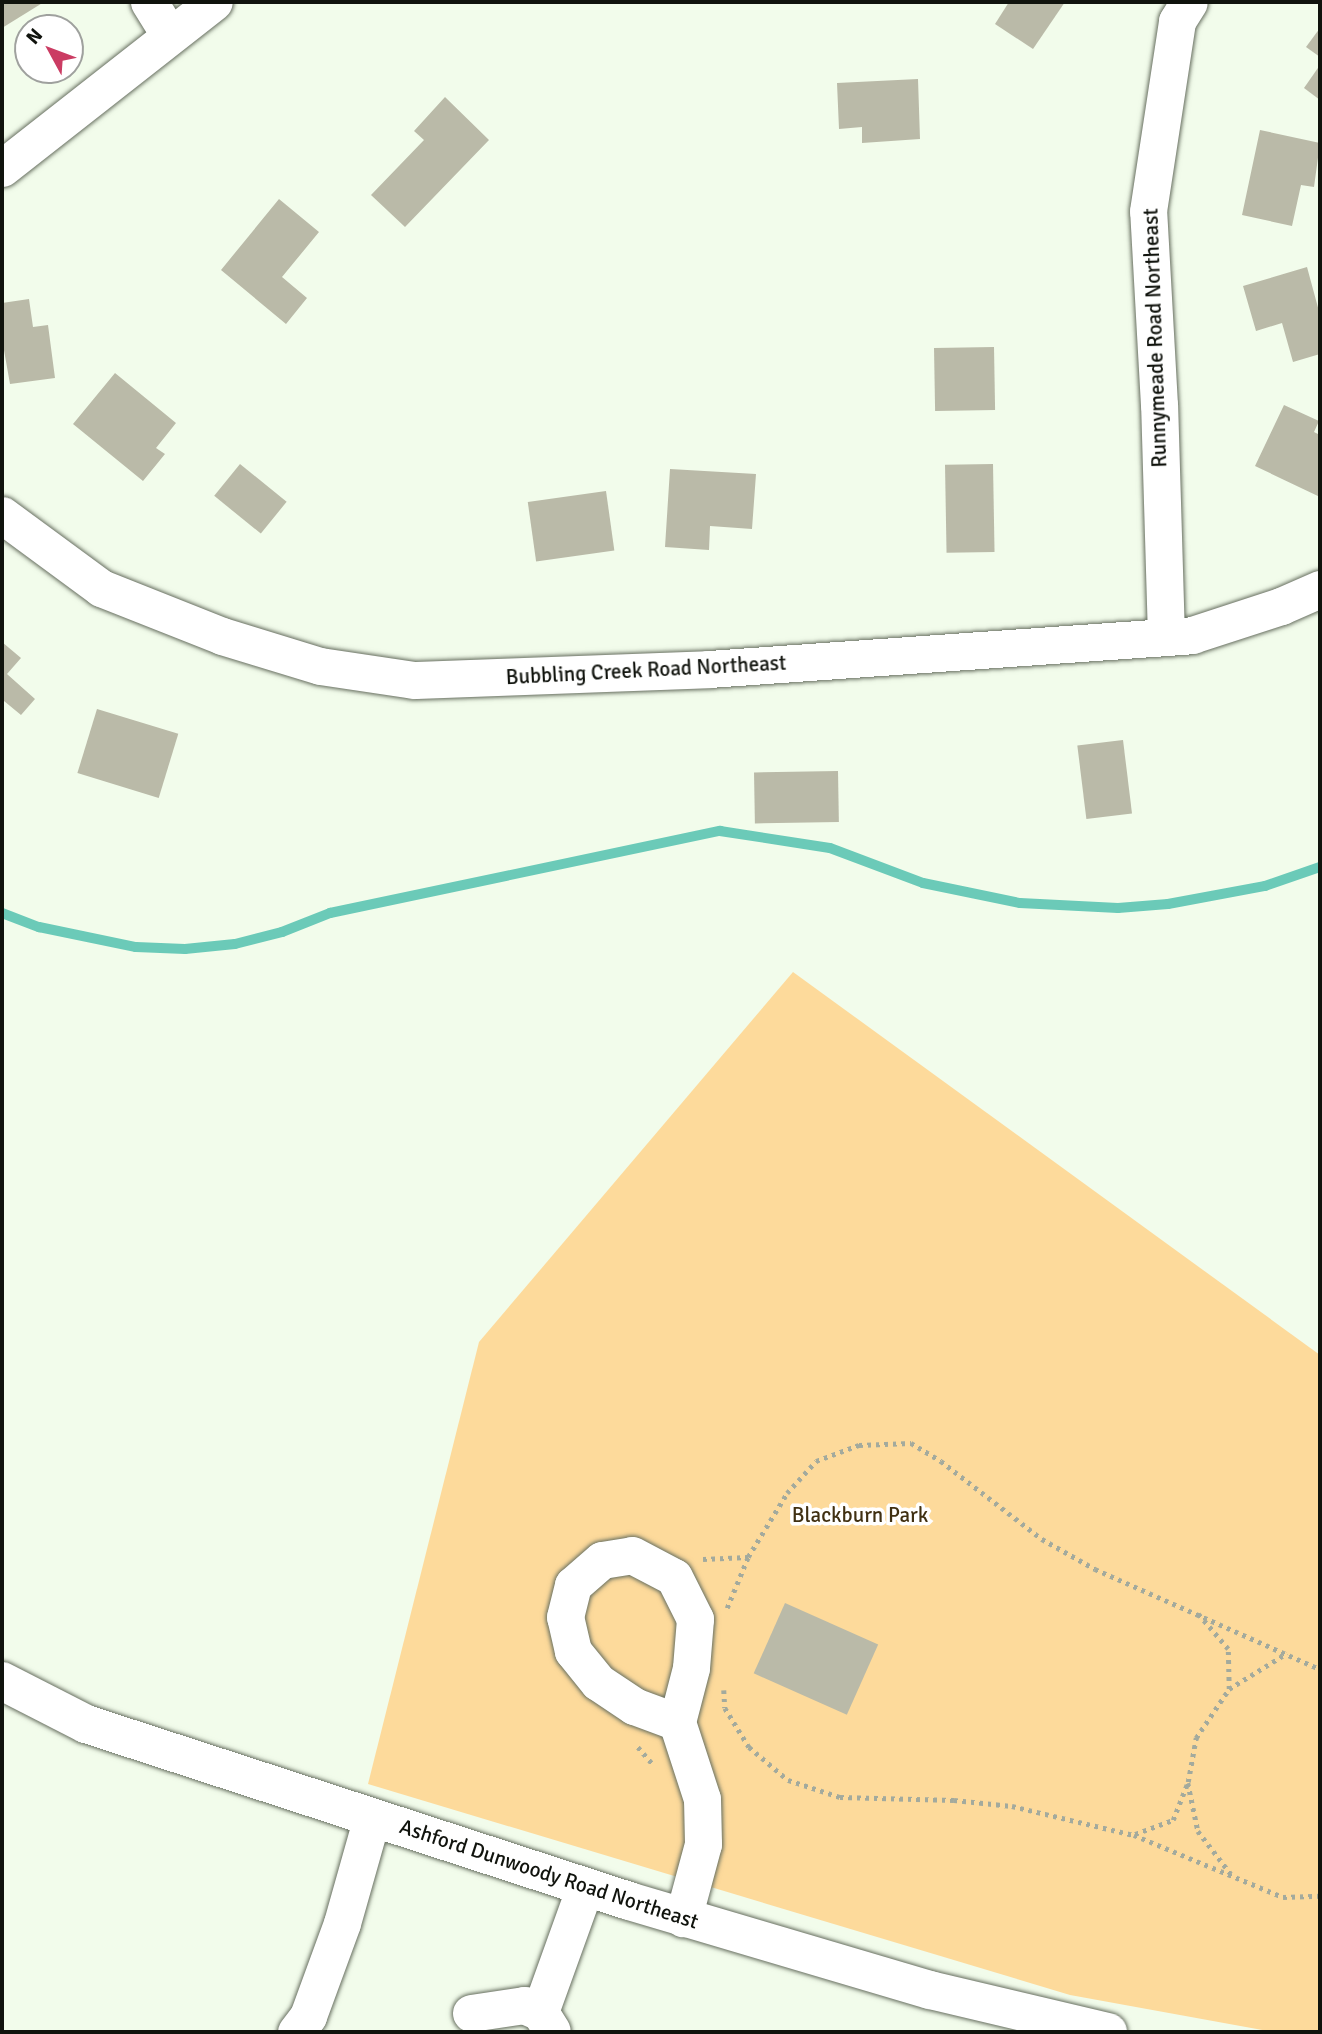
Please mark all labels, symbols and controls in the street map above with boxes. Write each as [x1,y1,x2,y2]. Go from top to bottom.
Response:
north arrow [14,14,84,84]
text: N [21,24,48,49]
street label: Runnymeade Road Northeast [1138,208,1172,468]
street label: Bubbling Creek Road Northeast [505,650,787,690]
park label: Blackburn Park [792,1502,928,1528]
street label: Ashford Dunwoody Road Northeast [397,1814,701,1934]

